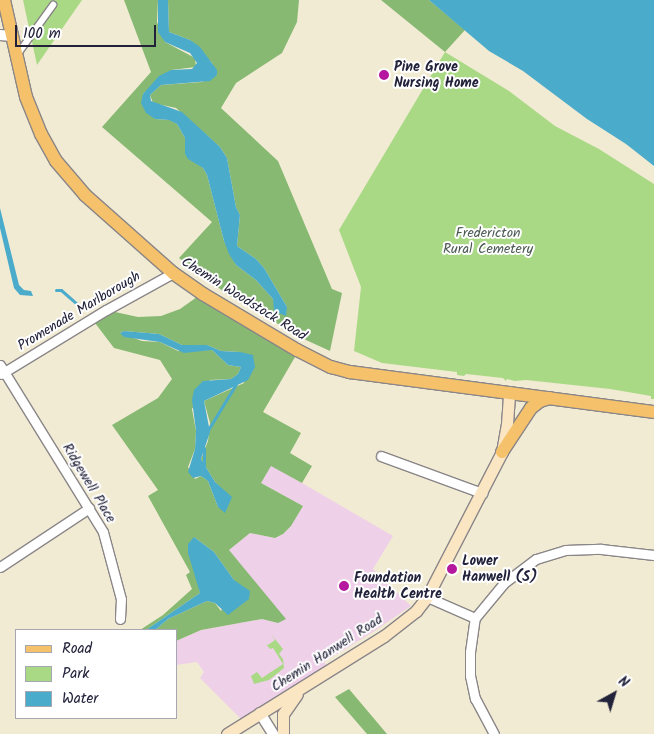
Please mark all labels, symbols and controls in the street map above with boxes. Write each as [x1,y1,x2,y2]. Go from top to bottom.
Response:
scale bar [18,15,159,47]
text: 100 m [23,22,61,46]
place label: Pine Grove Nursing Home [394,59,479,92]
marker: Pine Grove Nursing Home [378,69,390,81]
park label: Fredericton Rural Cemetery [443,225,533,258]
street label: Chemin Woodstock Road [178,254,310,344]
street label: Promenade Marlborough [15,268,143,354]
street label: Ridgewell Place [59,440,119,526]
place label: Lower Hanwell (S) [462,553,537,586]
marker: Lower Hanwell (S) [446,563,458,575]
place label: Foundation Health Centre [354,570,442,602]
marker: Foundation Health Centre [338,580,350,592]
street label: Chemin Hanwell Road [268,611,386,695]
legend [15,629,178,719]
text: Road [62,637,92,661]
text: Park [62,662,89,686]
north arrow [589,669,639,719]
text: N [613,671,634,694]
text: Water [62,687,98,711]

